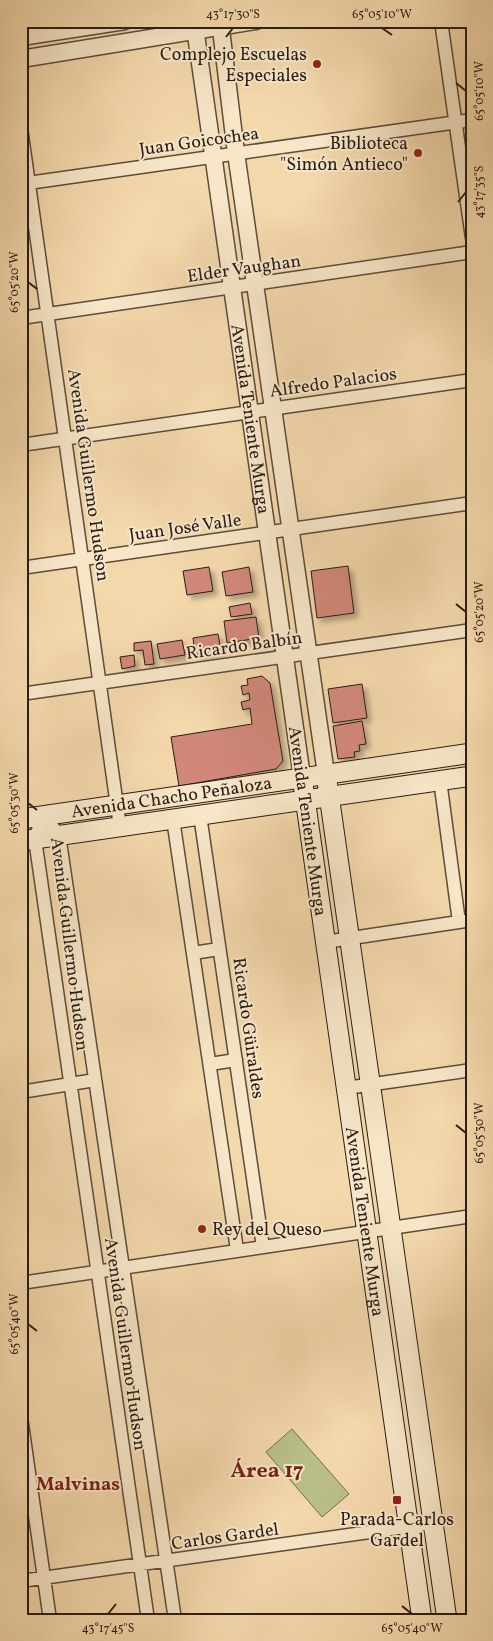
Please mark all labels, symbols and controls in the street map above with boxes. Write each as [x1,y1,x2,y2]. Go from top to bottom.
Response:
text: 43°17'30"S [206,7,260,23]
text: 65°05'10"W [352,7,412,23]
place label: Complejo Escuelas Especiales [160,43,307,89]
marker: Complejo Escuelas Especiales [311,58,323,70]
text: 65°05'10"W [472,61,488,121]
street label: Juan Goicochea [138,122,261,163]
place label: Biblioteca "Simón Antieco" [280,132,408,178]
marker: Biblioteca "Simón Antieco" [412,147,424,159]
text: 43°17'35"S [472,166,488,218]
street label: Elder Vaughan [186,249,303,290]
text: 65°05'20"W [7,251,23,313]
street label: Avenida Teniente Murga [223,323,275,516]
street label: Alfredo Palacios [268,362,398,405]
street label: Avenida Guillermo Hudson [60,367,115,584]
street label: Juan José Valle [127,508,243,549]
text: 65°05'20"W [472,581,488,643]
street label: Ricardo Balbín [184,626,304,667]
street label: Avenida Teniente Murga [281,725,332,918]
street label: Avenida Chacho Peñaloza [70,771,274,826]
text: 65°05'30"W [7,773,23,833]
street label: Avenida Guillermo Hudson [43,836,94,1053]
street label: Ricardo Güiraldes [225,956,270,1101]
text: 65°05'30"W [472,1103,488,1163]
street label: Avenida Teniente Murga [338,1125,390,1318]
place label: Rey del Queso [212,1218,322,1243]
marker: Rey del Queso [196,1223,208,1235]
street label: Avenida Guillermo Hudson [97,1236,152,1453]
text: 65°05'40"W [7,1293,23,1355]
district label: Área 17 [231,1456,304,1487]
district label: Malvinas [36,1472,120,1498]
marker: Parada-Carlos Gardel [391,1494,403,1506]
place label: Parada-Carlos Gardel [340,1508,454,1554]
street label: Carlos Gardel [170,1518,281,1557]
text: 43°17'45"S [82,1621,134,1637]
text: 65°05'40"W [381,1621,443,1637]

